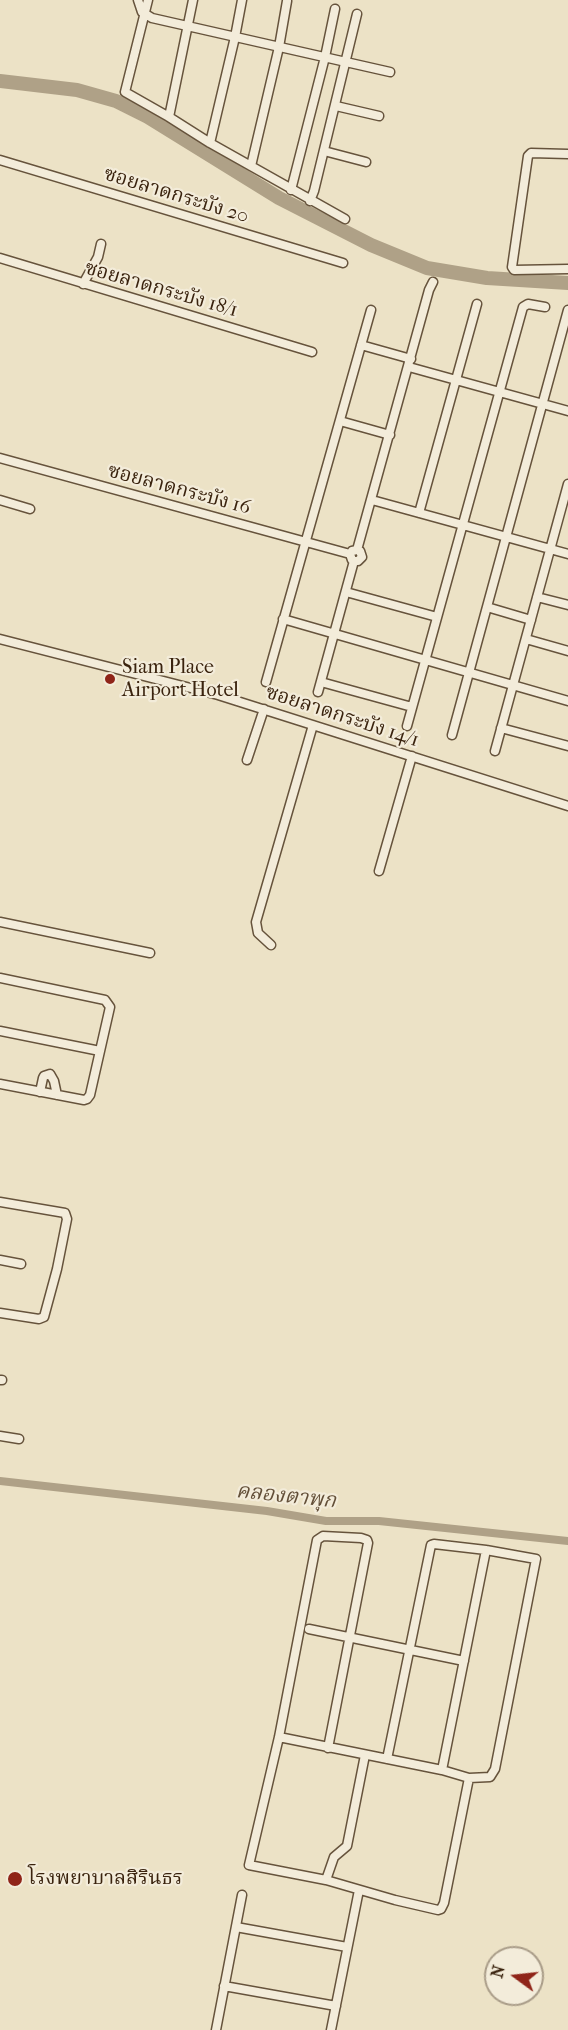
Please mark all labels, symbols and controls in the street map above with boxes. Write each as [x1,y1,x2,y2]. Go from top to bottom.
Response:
street label: ซอยลาดกระบัง 20 [101,163,251,229]
street label: ซอยลาดกระบัง 18/1 [82,257,240,323]
street label: ซอยลาดกระบัง 16 [105,459,253,521]
place label: Siam Place Airport Hotel [122,656,239,703]
marker: Siam Place Airport Hotel [103,672,117,686]
street label: ซอยลาดกระบัง 14/1 [262,681,422,753]
water label: คลองตาพุก [235,1479,337,1515]
place label: โรงพยาบาลสิรินธร [28,1867,183,1891]
marker: โรงพยาบาลสิรินธร [6,1870,24,1888]
north arrow [484,1946,544,2006]
text: N [487,1963,509,1980]

